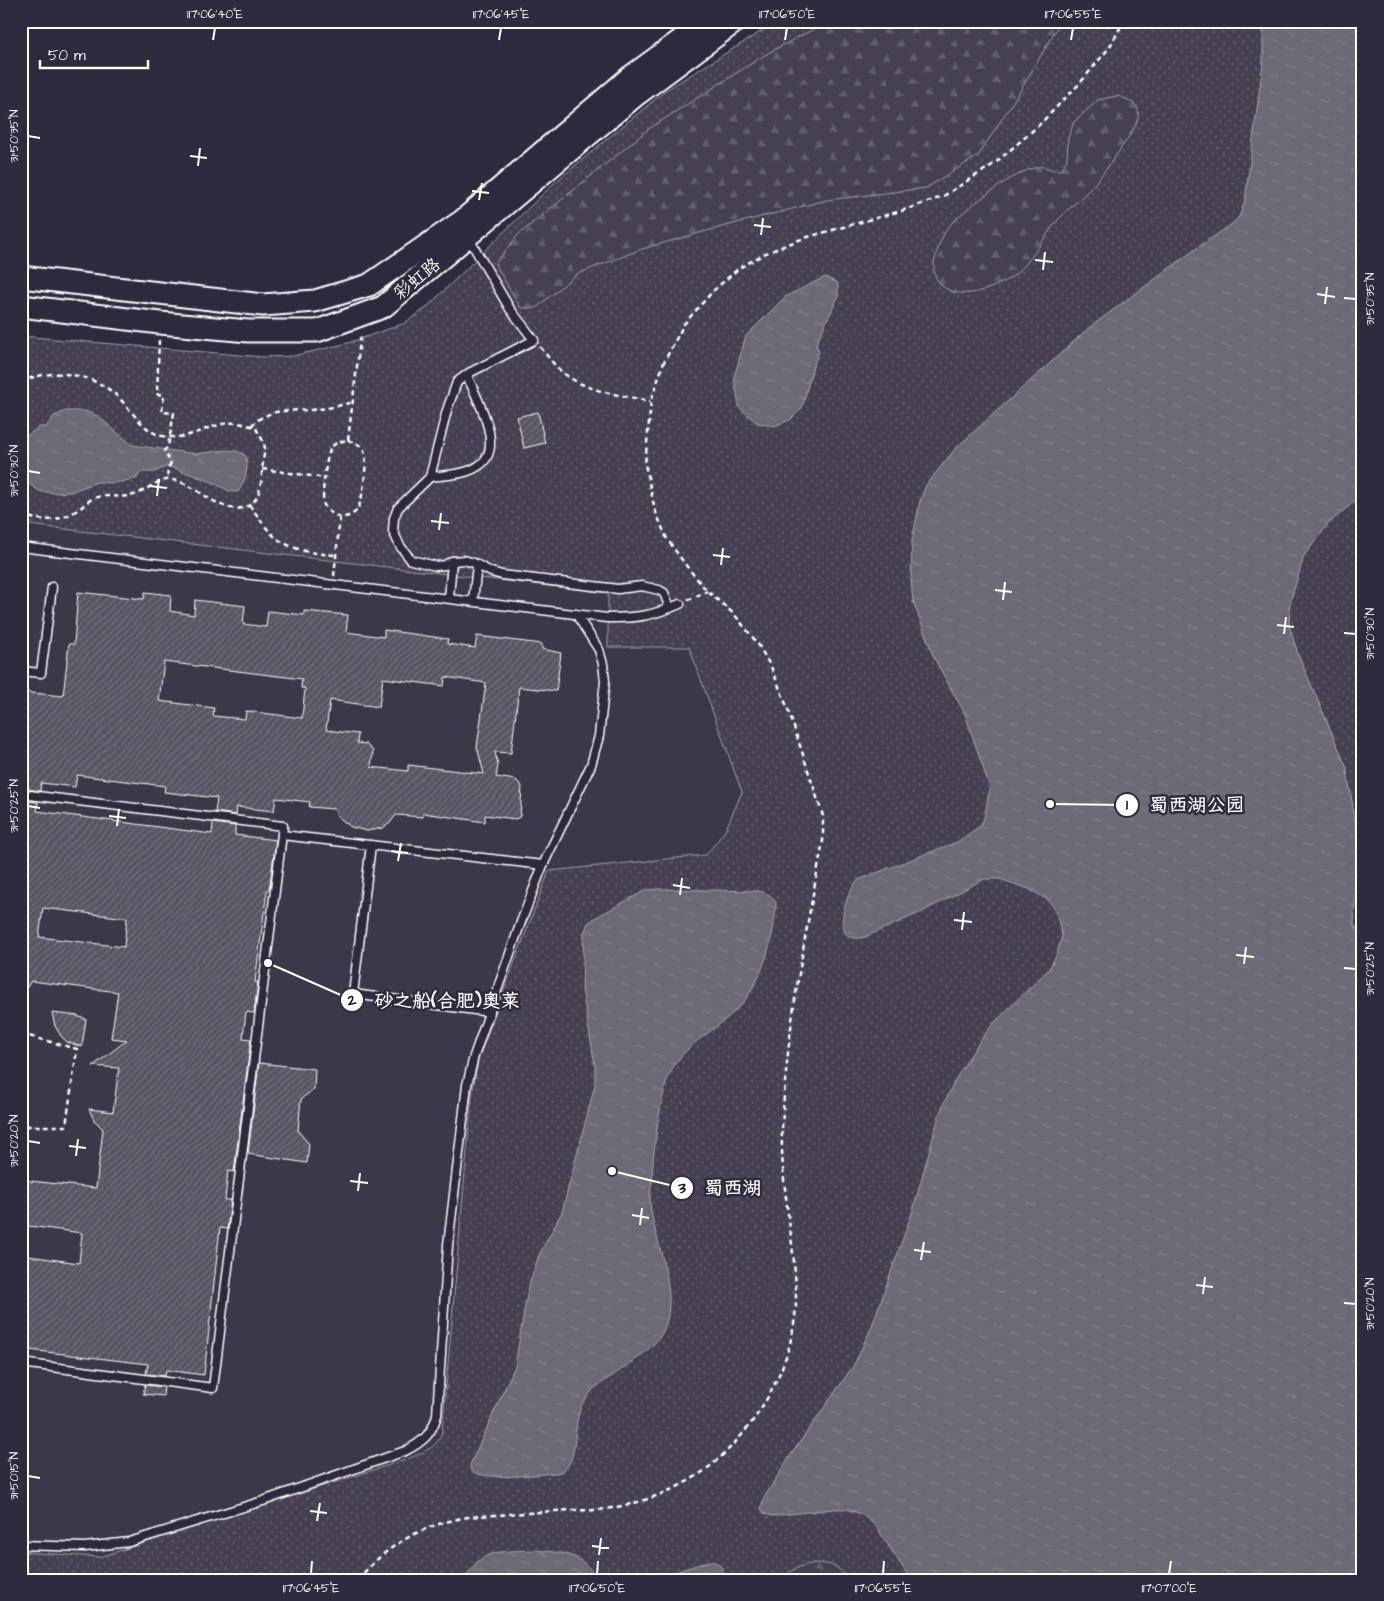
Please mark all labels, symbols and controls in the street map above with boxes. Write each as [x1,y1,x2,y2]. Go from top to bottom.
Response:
text: 117°06'40"E [187,6,243,23]
text: 117°06'45"E [473,6,529,23]
text: 117°06'50"E [759,6,815,23]
text: 117°06'55"E [1044,6,1102,23]
scale bar [40,38,148,70]
text: 50 m [48,45,86,66]
text: 31°50'35"N [6,109,23,163]
street label: 彩虹路 [388,252,446,306]
text: 31°50'35"N [1362,272,1379,326]
text: 31°50'30"N [6,444,23,497]
text: 31°50'30"N [1362,607,1379,660]
text: 31°50'25"N [6,779,23,833]
callout: 蜀西湖公园 [1115,788,1255,822]
text: 蜀西湖公园 [1149,792,1245,819]
text: 1 [1126,795,1128,816]
text: 31°50'25"N [1362,942,1379,996]
callout: 砂之船(合肥)奥莱 [340,983,530,1017]
text: 砂之船(合肥)奥莱 [374,988,520,1015]
text: 2 [347,990,357,1011]
text: 31°50'20"N [6,1114,23,1168]
callout: 蜀西湖 [670,1171,772,1205]
text: 蜀西湖 [704,1175,762,1202]
text: 3 [677,1178,686,1199]
text: 31°50'20"N [1362,1277,1379,1331]
text: 31°50'15"N [6,1451,23,1500]
text: 117°06'45"E [283,1580,339,1597]
text: 117°06'50"E [569,1580,625,1597]
text: 117°06'55"E [854,1580,912,1597]
text: 117°07'00"E [1141,1580,1197,1597]

